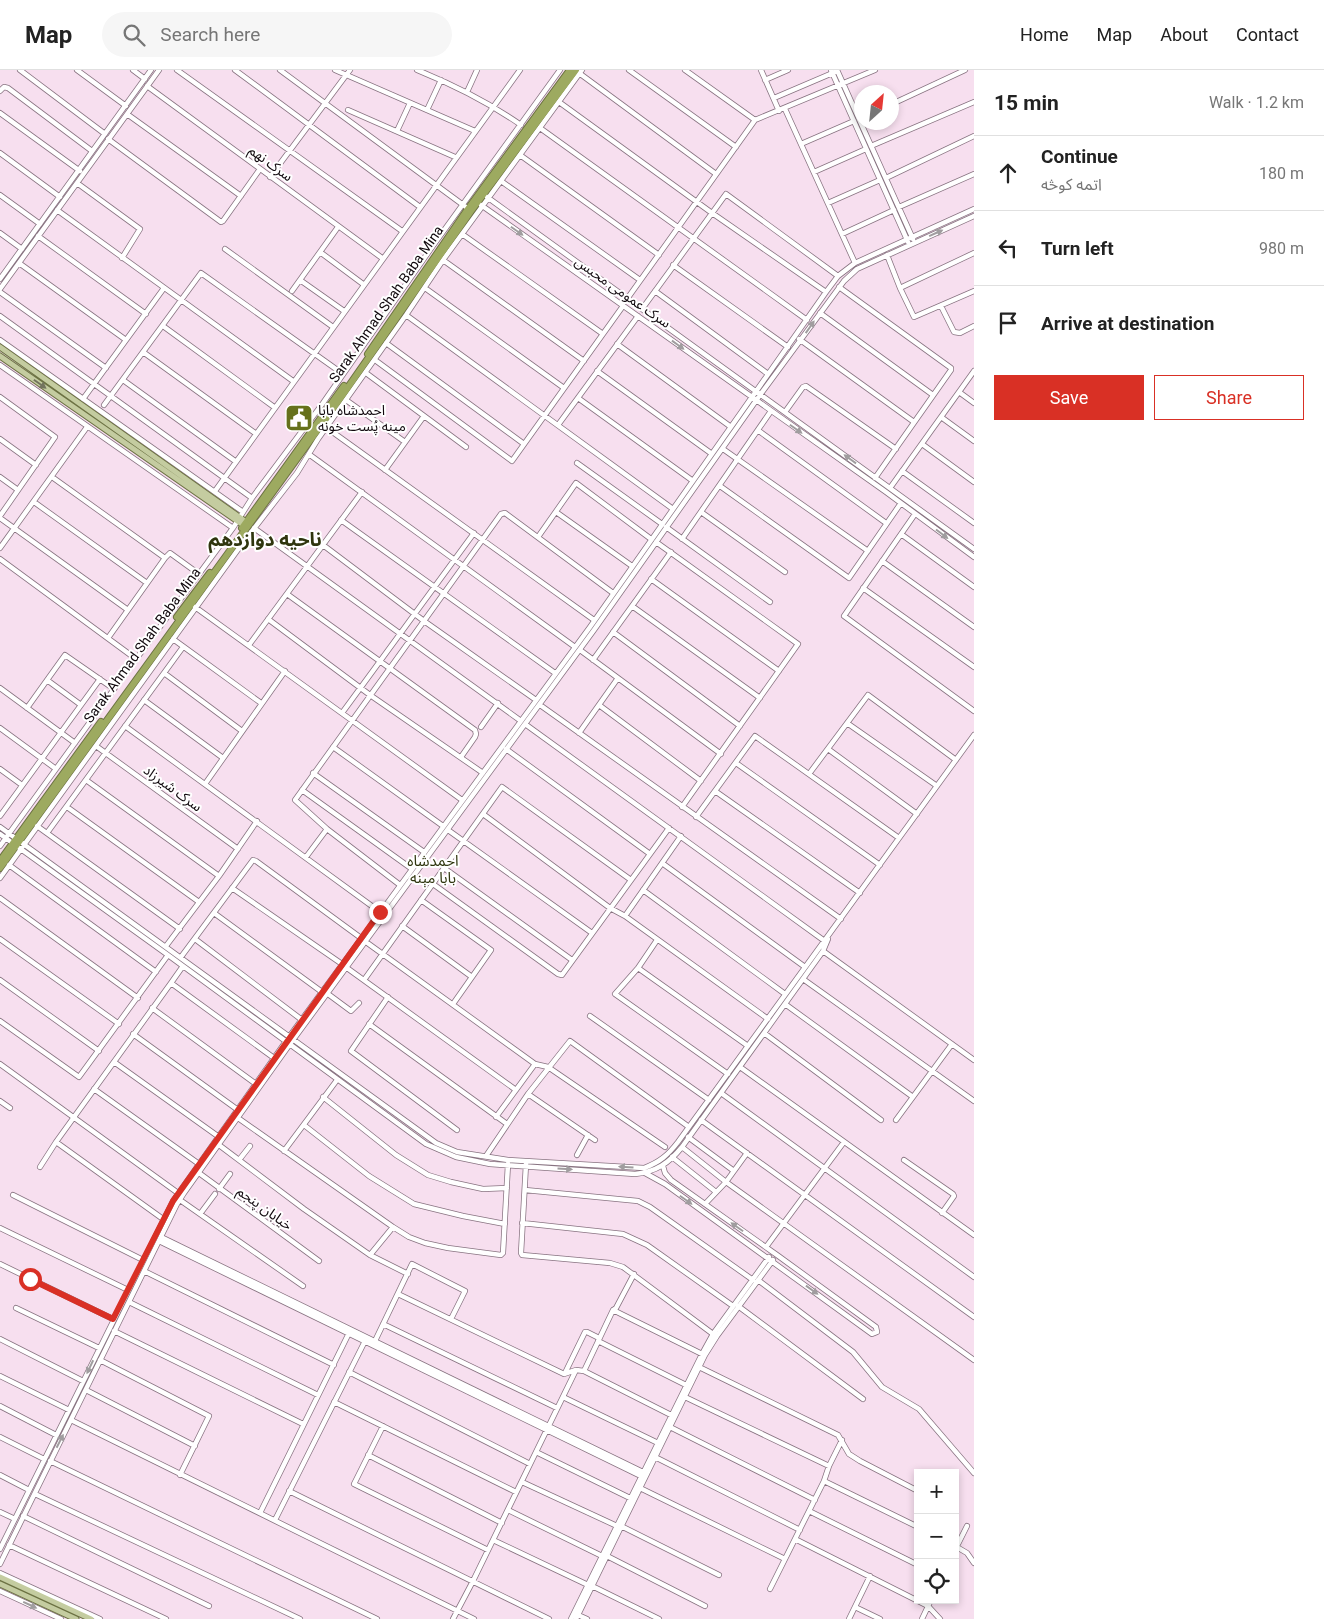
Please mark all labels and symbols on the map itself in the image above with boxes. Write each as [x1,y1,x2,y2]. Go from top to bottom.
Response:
north arrow [854,85,899,130]
street label: سرک نهم [244,142,296,187]
street label: Sarak Ahmad Shah Baba Mina [326,223,446,385]
one-way arrow [511,226,524,236]
one-way arrow [929,229,943,237]
street label: سرک عمومی محبس [571,253,674,332]
one-way arrow [804,321,815,334]
one-way arrow [671,340,685,350]
one-way arrow [33,379,47,389]
place label: احمدشاه بابا مینه پُست خونه [318,402,406,436]
public building icon: احمدشاه بابا مینه پُست خونه [284,403,314,433]
one-way arrow [789,424,803,434]
one-way arrow [843,454,856,464]
district label: ناحیه دوازدهم [208,528,322,554]
one-way arrow [935,528,948,539]
street label: Sarak Ahmad Shah Baba Mina [80,564,204,726]
street label: سرک شیرزاد [140,761,205,815]
district label: احمدشاه بابا مېنه [407,852,459,888]
route end [369,901,392,924]
one-way arrow [617,1162,633,1170]
one-way arrow [557,1166,573,1174]
street label: خیابان پنجم [233,1183,296,1236]
one-way arrow [679,1195,693,1205]
one-way arrow [730,1222,744,1232]
route start [19,1268,42,1291]
one-way arrow [805,1285,819,1295]
one-way arrow [86,1360,94,1374]
one-way arrow [56,1434,64,1449]
one-way arrow [23,1601,38,1609]

